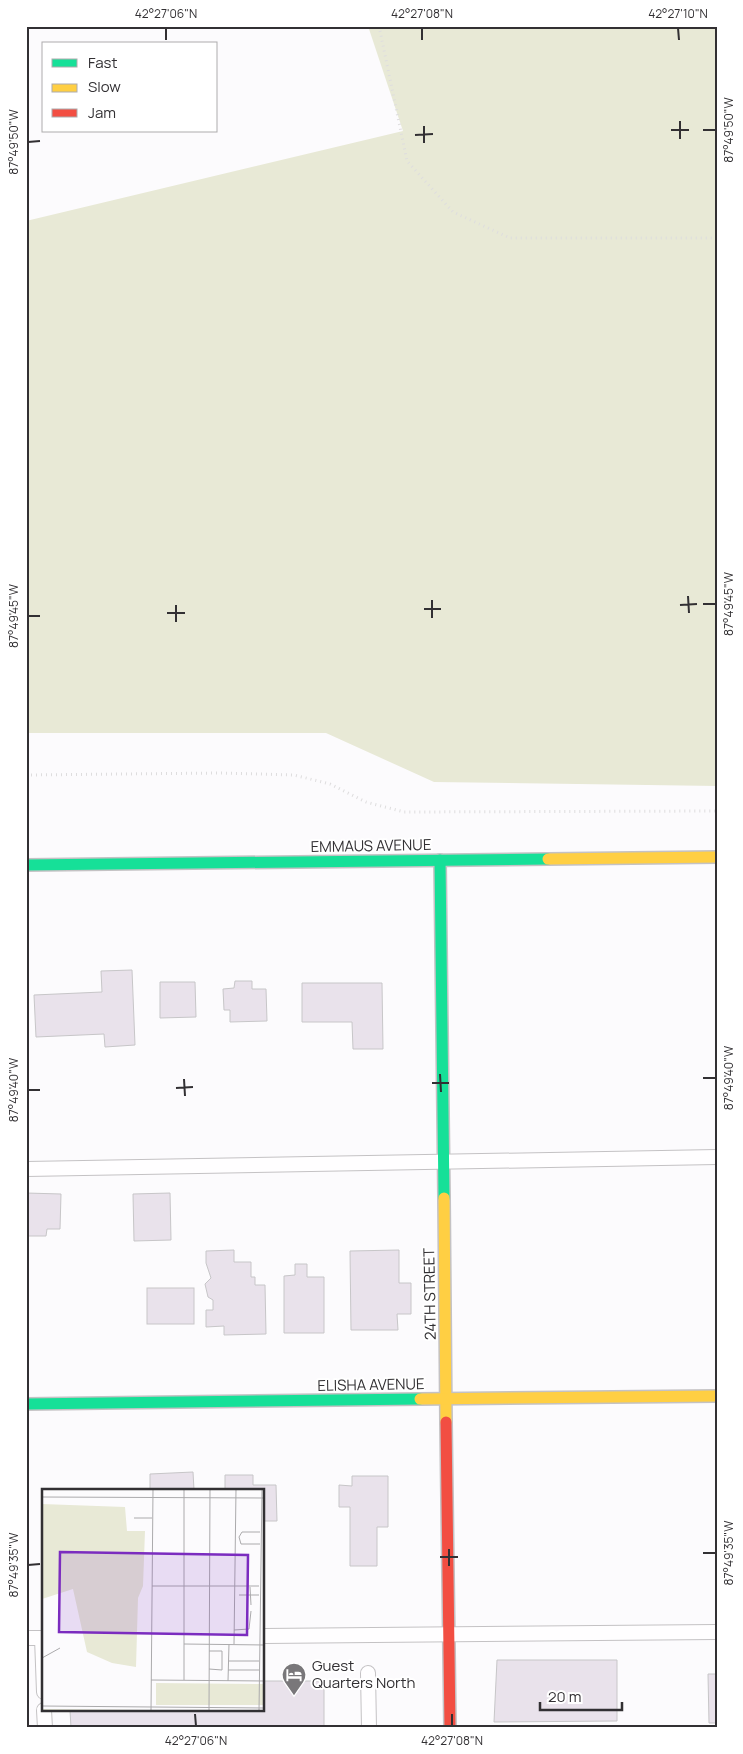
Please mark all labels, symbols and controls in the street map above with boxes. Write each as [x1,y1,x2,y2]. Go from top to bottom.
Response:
text: 42°27'06"N [135,5,197,22]
text: 42°27'08"N [391,5,453,22]
text: 42°27'10"N [648,5,708,22]
legend [42,42,218,132]
text: Fast [88,52,117,73]
text: Slow [88,76,121,97]
text: 87°49'50"W [720,96,737,163]
text: Jam [88,102,116,123]
text: 87°49'50"W [5,108,22,175]
text: 87°49'45"W [720,571,737,636]
text: 87°49'45"W [5,583,22,648]
street label: EMMAUS AVENUE [310,834,432,857]
text: 87°49'40"W [720,1045,737,1110]
text: 87°49'40"W [5,1057,22,1122]
street label: 24TH STREET [418,1248,441,1340]
street label: ELISHA AVENUE [317,1373,425,1396]
inset map [42,1489,265,1712]
text: 87°49'35"W [720,1520,737,1585]
text: 87°49'35"W [5,1532,22,1597]
place label: Guest Quarters North [312,1655,416,1693]
hotel icon: Guest Quarters North [281,1662,307,1696]
scale bar [540,1679,623,1711]
text: 20 m [548,1686,581,1707]
text: 42°27'06"N [165,1732,227,1749]
text: 42°27'08"N [421,1732,483,1749]

